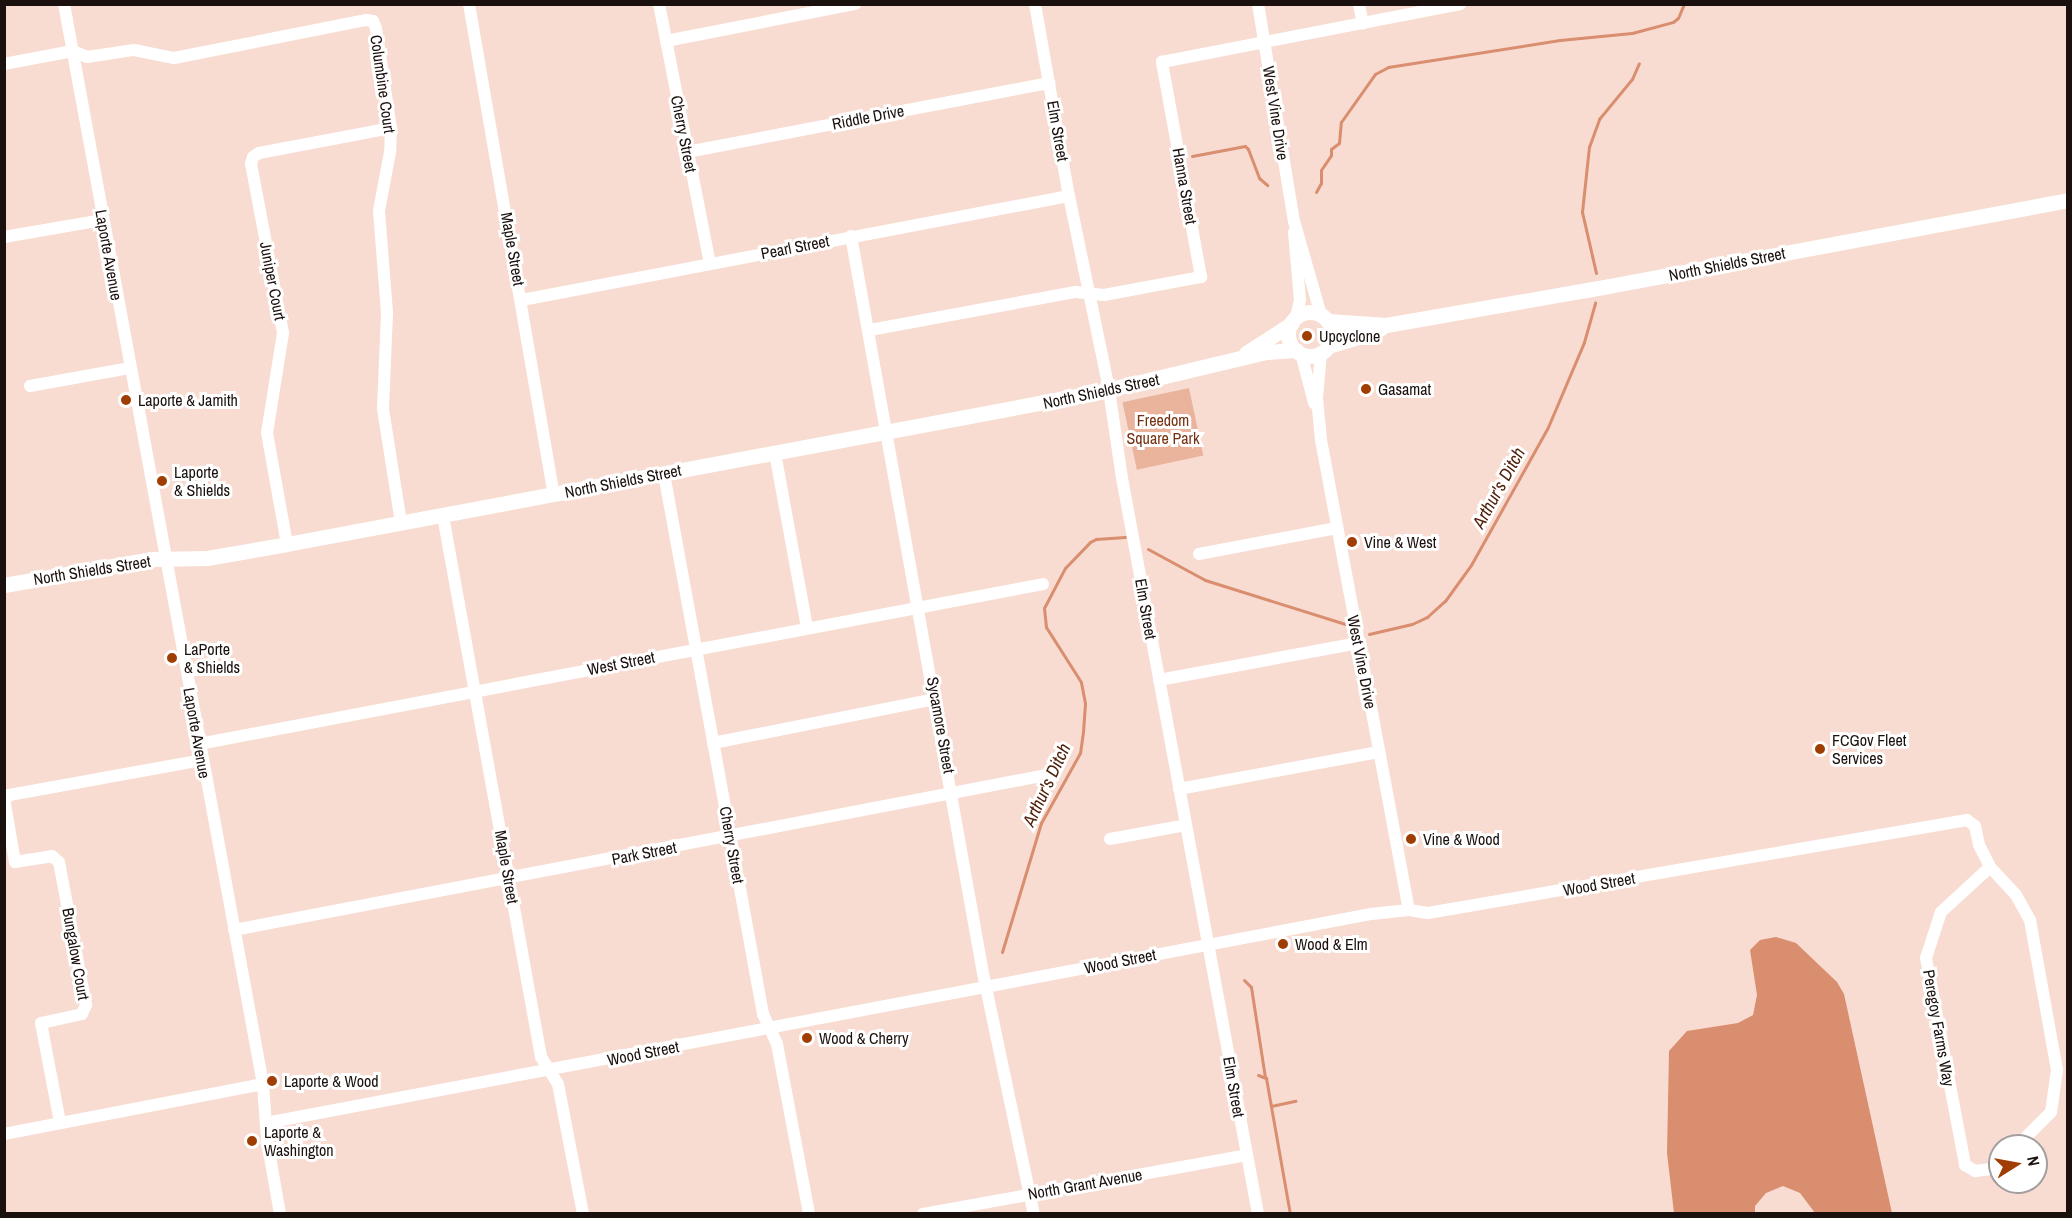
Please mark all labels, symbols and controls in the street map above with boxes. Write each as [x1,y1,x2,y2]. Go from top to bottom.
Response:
street label: Columbine Court [367,34,399,134]
street label: West Vine Drive [1259,65,1293,161]
street label: Cherry Street [667,94,701,174]
street label: Elm Street [1043,99,1073,163]
street label: Riddle Drive [830,101,906,133]
street label: Hanna Street [1169,146,1201,226]
street label: Laporte Avenue [92,208,126,302]
street label: Maple Street [497,211,529,287]
street label: Pearl Street [759,231,831,263]
street label: Juniper Court [256,240,290,322]
street label: North Shields Street [1667,243,1787,285]
place label: Upcyclone [1319,326,1380,346]
marker: Upcyclone [1300,329,1314,343]
street label: North Shields Street [1041,369,1161,413]
place label: Gasamat [1378,379,1431,399]
marker: Gasamat [1359,382,1373,396]
place label: Laporte & Jamith [138,390,238,410]
marker: Laporte & Jamith [119,393,133,407]
park label: Freedom Square Park [1127,410,1199,448]
water label: Arthur's Ditch [1468,444,1530,532]
street label: North Shields Street [563,460,683,502]
place label: Laporte & Shields [174,462,230,500]
marker: Laporte & Shields [155,474,169,488]
place label: Vine & West [1364,532,1436,552]
marker: Vine & West [1345,535,1359,549]
street label: North Shields Street [32,551,152,589]
street label: Elm Street [1131,577,1161,641]
street label: West Vine Drive [1344,614,1380,710]
place label: LaPorte & Shields [184,639,240,677]
street label: West Street [586,647,656,679]
marker: LaPorte & Shields [165,651,179,665]
street label: Sycamore Street [923,675,959,775]
street label: Laporte Avenue [180,686,214,780]
place label: FCGov Fleet Services [1832,730,1906,768]
water label: Arthur's Ditch [1018,740,1076,830]
marker: FCGov Fleet Services [1813,742,1827,756]
street label: Cherry Street [716,805,748,885]
street label: Maple Street [491,829,523,905]
place label: Vine & Wood [1423,829,1500,849]
marker: Vine & Wood [1404,832,1418,846]
street label: Park Street [610,837,678,869]
street label: Wood Street [1562,868,1636,900]
street label: Bungalow Court [58,906,94,1002]
place label: Wood & Elm [1295,934,1368,954]
marker: Wood & Elm [1276,937,1290,951]
street label: Wood Street [1082,945,1158,977]
street label: Peregoy Farms Way [1919,968,1959,1088]
place label: Wood & Cherry [819,1028,908,1048]
marker: Wood & Cherry [800,1031,814,1045]
street label: Wood Street [605,1037,681,1069]
street label: Elm Street [1219,1055,1249,1119]
place label: Laporte & Wood [284,1071,379,1091]
marker: Laporte & Wood [265,1074,279,1088]
place label: Laporte & Washington [264,1122,334,1160]
marker: Laporte & Washington [245,1134,259,1148]
north arrow [1988,1134,2048,1194]
text: N [2022,1154,2045,1168]
street label: North Grant Avenue [1026,1164,1144,1204]

